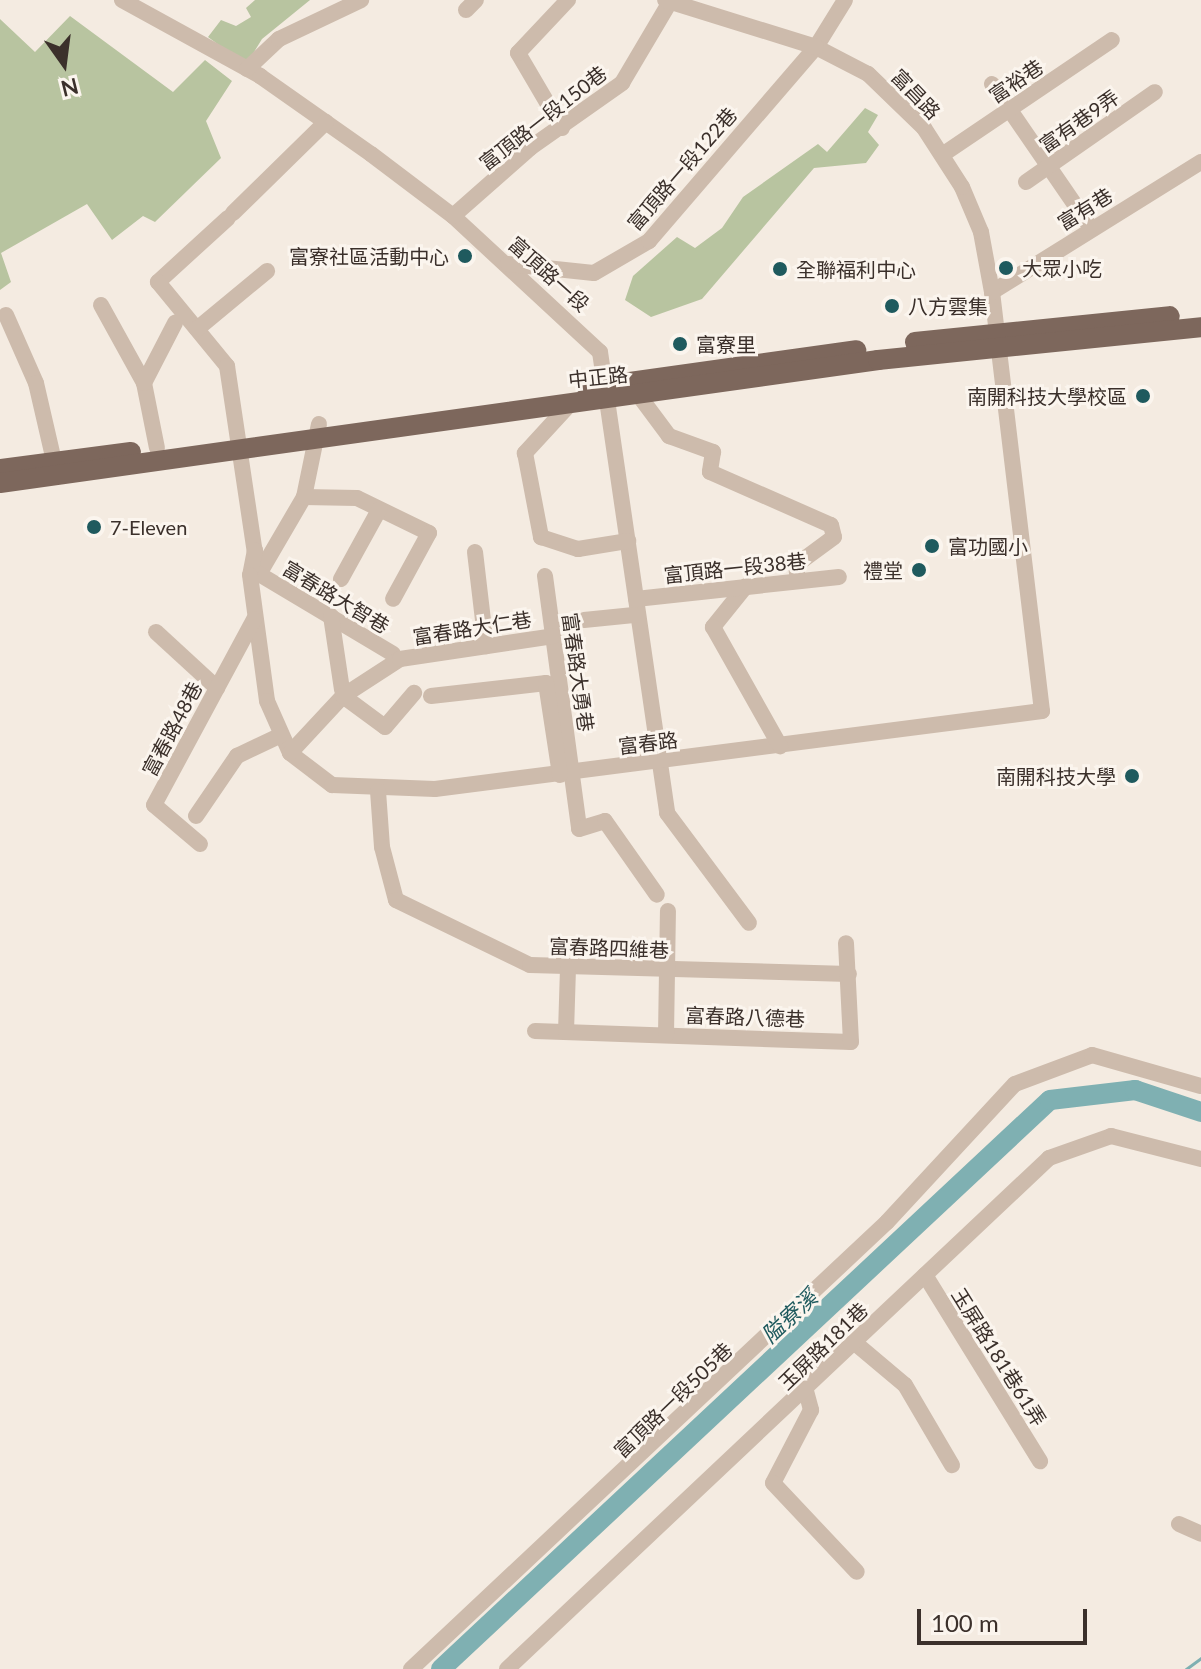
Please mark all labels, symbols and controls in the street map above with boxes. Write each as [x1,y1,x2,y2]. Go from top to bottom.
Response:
north arrow [24,24,104,104]
street label: 富裕巷 [984,54,1048,108]
street label: 富頂路一段150巷 [475,61,611,175]
street label: 富昌路 [887,64,945,124]
text: N [58,73,81,103]
street label: 富有巷9弄 [1035,85,1123,157]
street label: 富頂路一段122巷 [622,103,742,235]
street label: 富有巷 [1053,183,1117,235]
street label: 富頂路一段 [504,232,594,316]
place label: 富寮社區活動中心 [289,244,449,268]
marker: 富寮社區活動中心 [456,247,474,265]
place label: 大眾小吃 [1022,256,1102,280]
place label: 全聯福利中心 [796,257,916,281]
marker: 大眾小吃 [997,259,1015,277]
marker: 全聯福利中心 [771,260,789,278]
place label: 八方雲集 [908,294,988,318]
marker: 八方雲集 [883,297,901,315]
place label: 富寮里 [696,332,756,356]
marker: 富寮里 [671,335,689,353]
street label: 中正路 [567,362,629,392]
place label: 南開科技大學校區 [967,384,1127,408]
marker: 南開科技大學校區 [1134,387,1152,405]
place label: 7-Eleven [110,515,187,539]
marker: 7-Eleven [85,518,103,536]
place label: 富功國小 [948,534,1028,558]
marker: 富功國小 [923,537,941,555]
street label: 富頂路一段38巷 [663,549,807,587]
street label: 富春路大智巷 [278,556,394,638]
place label: 禮堂 [863,558,903,582]
marker: 禮堂 [910,561,928,579]
street label: 富春路大仁巷 [411,607,533,649]
street label: 富春路大勇巷 [558,611,598,733]
street label: 富春路48巷 [137,678,207,780]
street label: 富春路 [617,727,679,759]
place label: 南開科技大學 [996,764,1116,788]
marker: 南開科技大學 [1123,767,1141,785]
street label: 富春路四維巷 [549,934,669,962]
street label: 富春路八德巷 [685,1003,805,1031]
water label: 隘寮溪 [756,1284,822,1348]
street label: 玉屏路181巷61弄 [947,1284,1051,1430]
street label: 玉屏路181巷 [773,1297,873,1395]
street label: 富頂路一段505巷 [609,1338,737,1462]
scale bar [921,1593,1091,1643]
text: 100 m [931,1608,999,1637]

